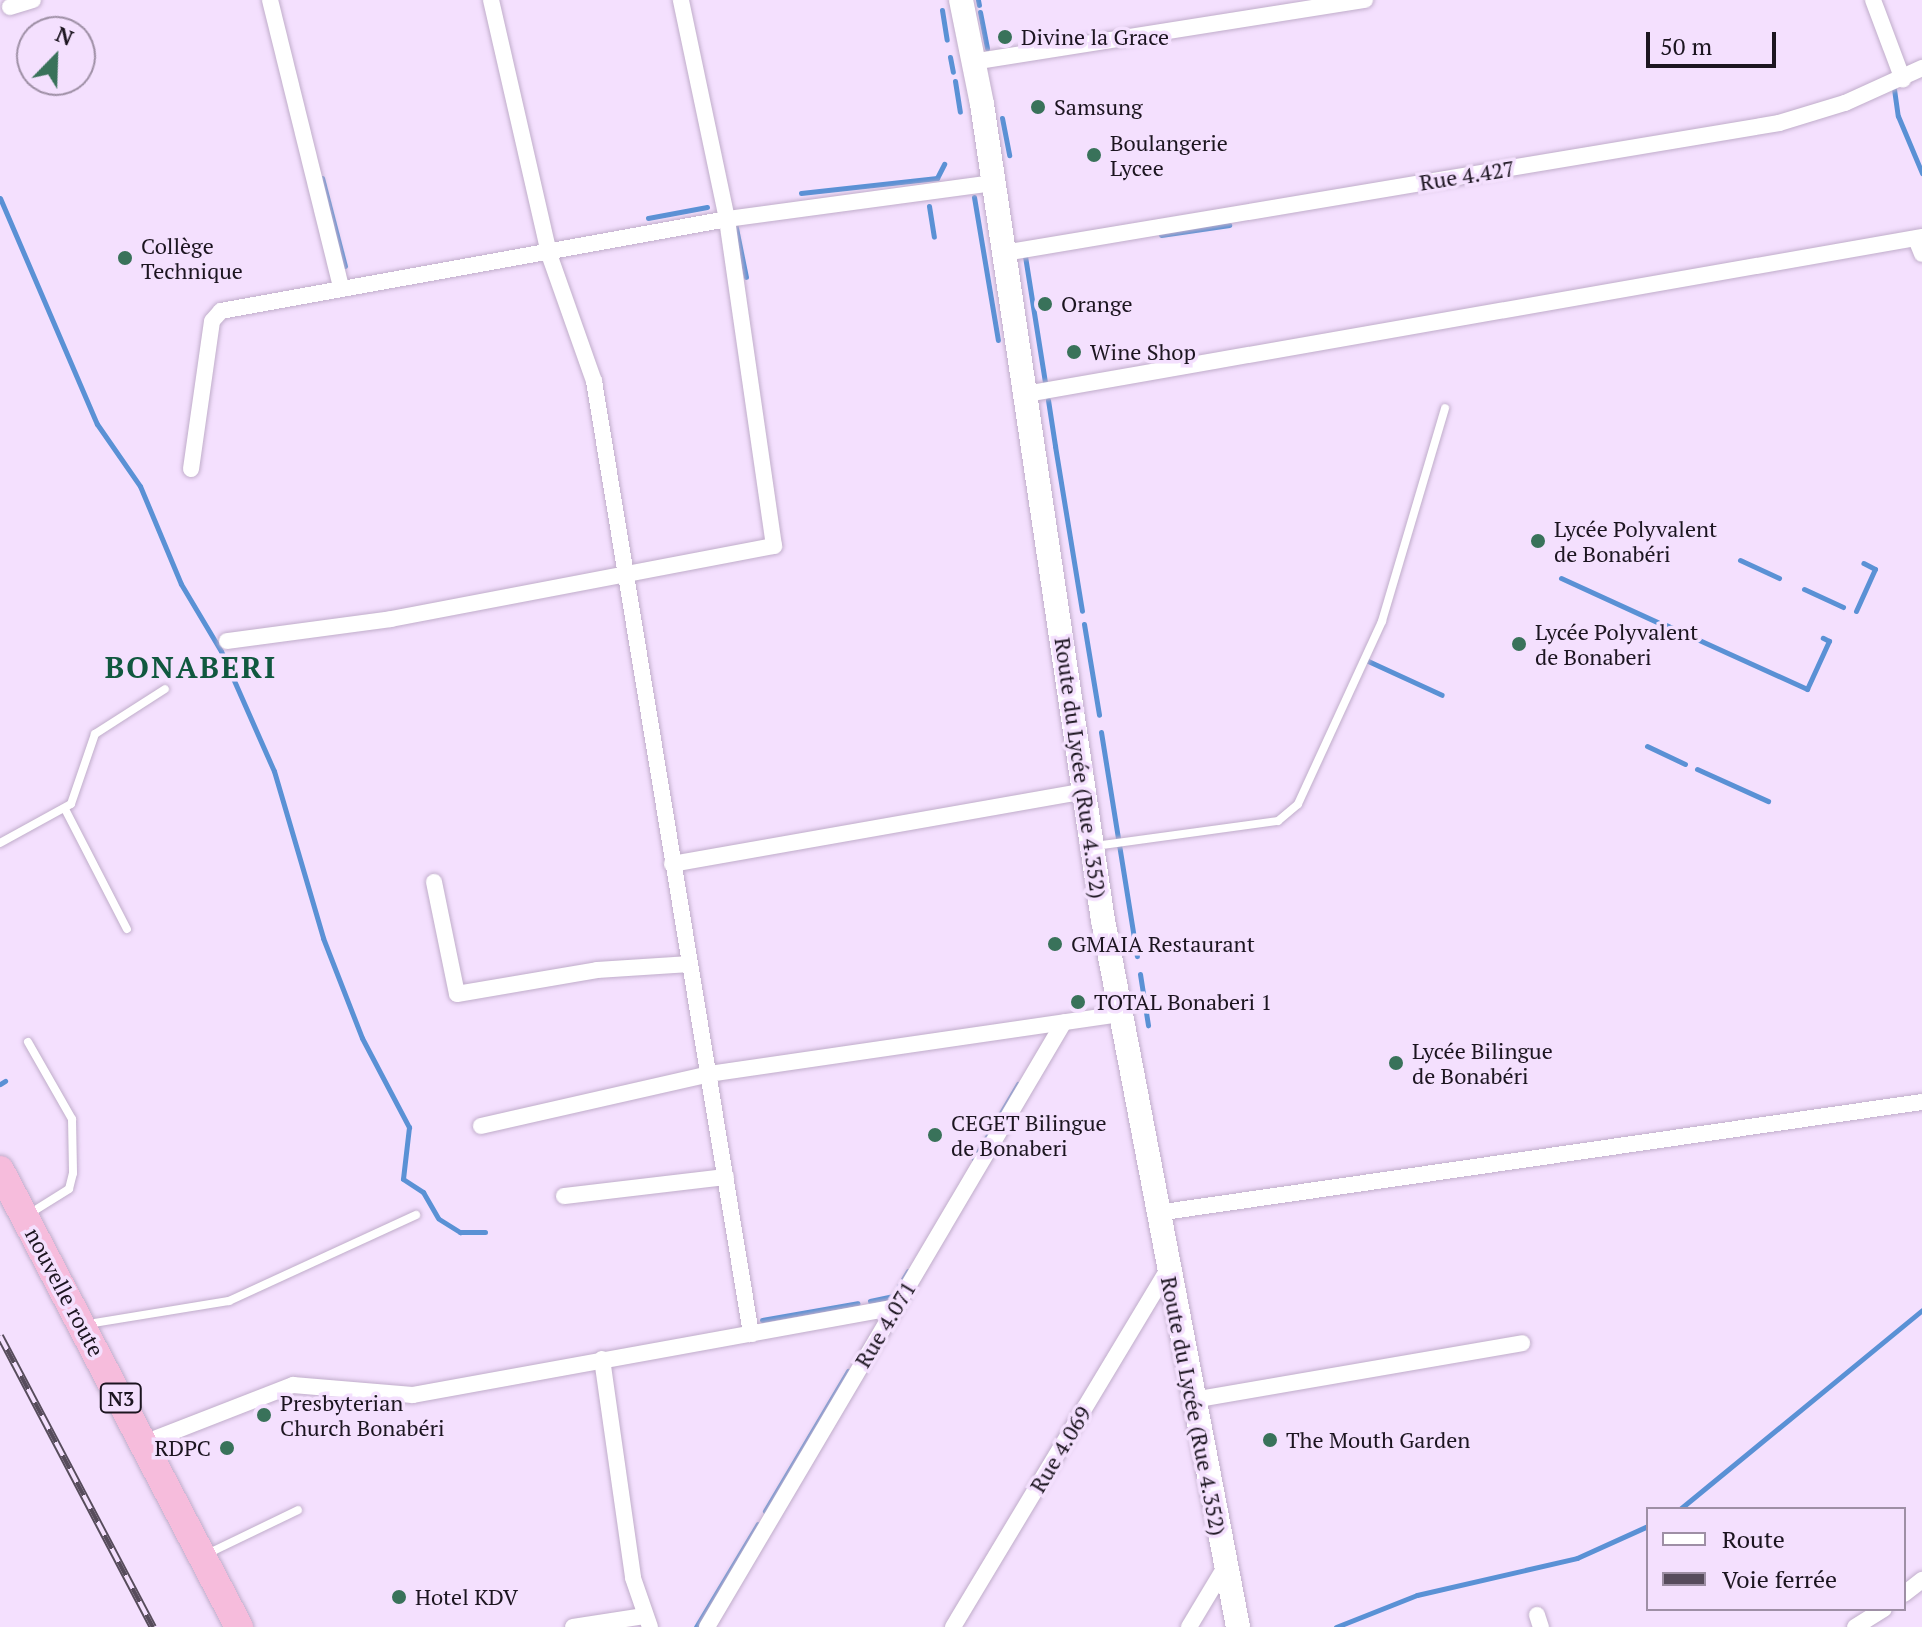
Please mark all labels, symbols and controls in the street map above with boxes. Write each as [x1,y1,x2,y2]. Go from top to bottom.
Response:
north arrow [16,16,96,96]
scale bar [1650,16,1780,66]
text: N [51,19,78,52]
place label: Divine la Grace [1021,24,1169,50]
marker: Divine la Grace [996,28,1014,46]
text: 50 m [1660,30,1712,62]
place label: Samsung [1054,94,1143,120]
marker: Samsung [1029,98,1047,116]
place label: Boulangerie Lycee [1110,129,1228,180]
marker: Boulangerie Lycee [1085,146,1103,164]
street label: Rue 4.427 [1417,154,1517,196]
place label: Collège Technique [141,232,243,284]
marker: Collège Technique [116,249,134,267]
place label: Orange [1061,291,1133,317]
marker: Orange [1036,295,1054,313]
place label: Wine Shop [1090,339,1196,365]
marker: Wine Shop [1065,343,1083,361]
place label: Lycée Polyvalent de Bonabéri [1554,515,1717,566]
marker: Lycée Polyvalent de Bonabéri [1529,532,1547,550]
place label: Lycée Polyvalent de Bonaberi [1535,618,1698,670]
marker: Lycée Polyvalent de Bonaberi [1510,635,1528,653]
street label: Route du Lycée (Rue 4.352) [1050,636,1112,900]
district label: BONABERI [105,649,277,685]
place label: GMAIA Restaurant [1071,931,1255,957]
marker: GMAIA Restaurant [1046,935,1064,953]
place label: TOTAL Bonaberi 1 [1094,989,1272,1015]
marker: TOTAL Bonaberi 1 [1069,993,1087,1011]
place label: Lycée Bilingue de Bonabéri [1412,1037,1553,1088]
marker: Lycée Bilingue de Bonabéri [1387,1054,1405,1072]
place label: CEGET Bilingue de Bonaberi [951,1109,1107,1160]
marker: CEGET Bilingue de Bonaberi [926,1126,944,1144]
street label: nouvelle route [20,1223,110,1361]
street label: Route du Lycée (Rue 4.352) [1156,1274,1232,1538]
street label: Rue 4.071 [849,1276,921,1372]
road number: N3 [99,1382,143,1414]
place label: Presbyterian Church Bonabéri [280,1389,445,1440]
street label: Rue 4.069 [1024,1401,1096,1497]
marker: Presbyterian Church Bonabéri [255,1406,273,1424]
place label: The Mouth Garden [1286,1427,1470,1453]
marker: The Mouth Garden [1261,1431,1279,1449]
place label: RDPC [154,1435,211,1461]
marker: RDPC [218,1439,236,1457]
legend [1646,1507,1906,1611]
text: Route [1722,1523,1785,1555]
text: Voie ferrée [1722,1563,1837,1595]
place label: Hotel KDV [415,1584,518,1610]
marker: Hotel KDV [390,1588,408,1606]

